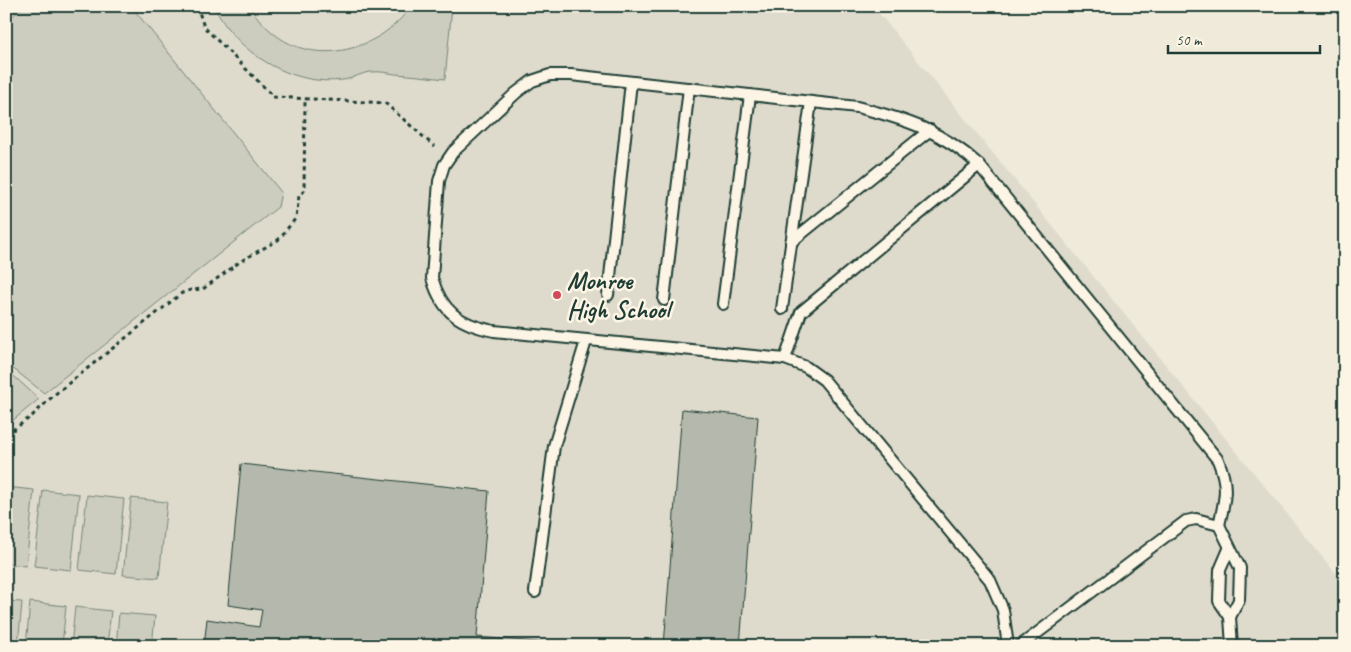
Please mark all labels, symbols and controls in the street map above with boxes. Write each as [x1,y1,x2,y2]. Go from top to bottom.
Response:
scale bar [1168,22,1321,54]
text: 50 m [1176,31,1203,50]
place label: Monroe High School [567,265,674,326]
marker: Monroe High School [551,289,563,301]

